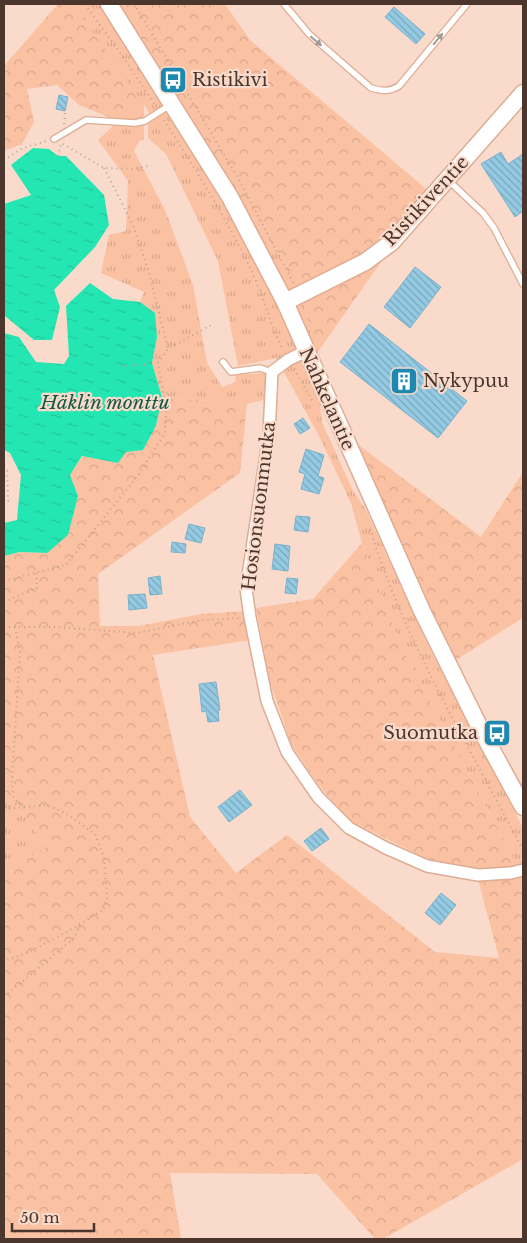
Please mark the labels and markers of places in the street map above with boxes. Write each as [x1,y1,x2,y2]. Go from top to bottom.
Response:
bus stop icon: Ristikivi [158,65,188,95]
place label: Ristikivi [192,69,268,91]
building icon: Nykypuu [389,366,419,396]
place label: Nykypuu [423,370,509,392]
bus stop icon: Suomutka [482,718,512,748]
place label: Suomutka [383,722,478,744]

